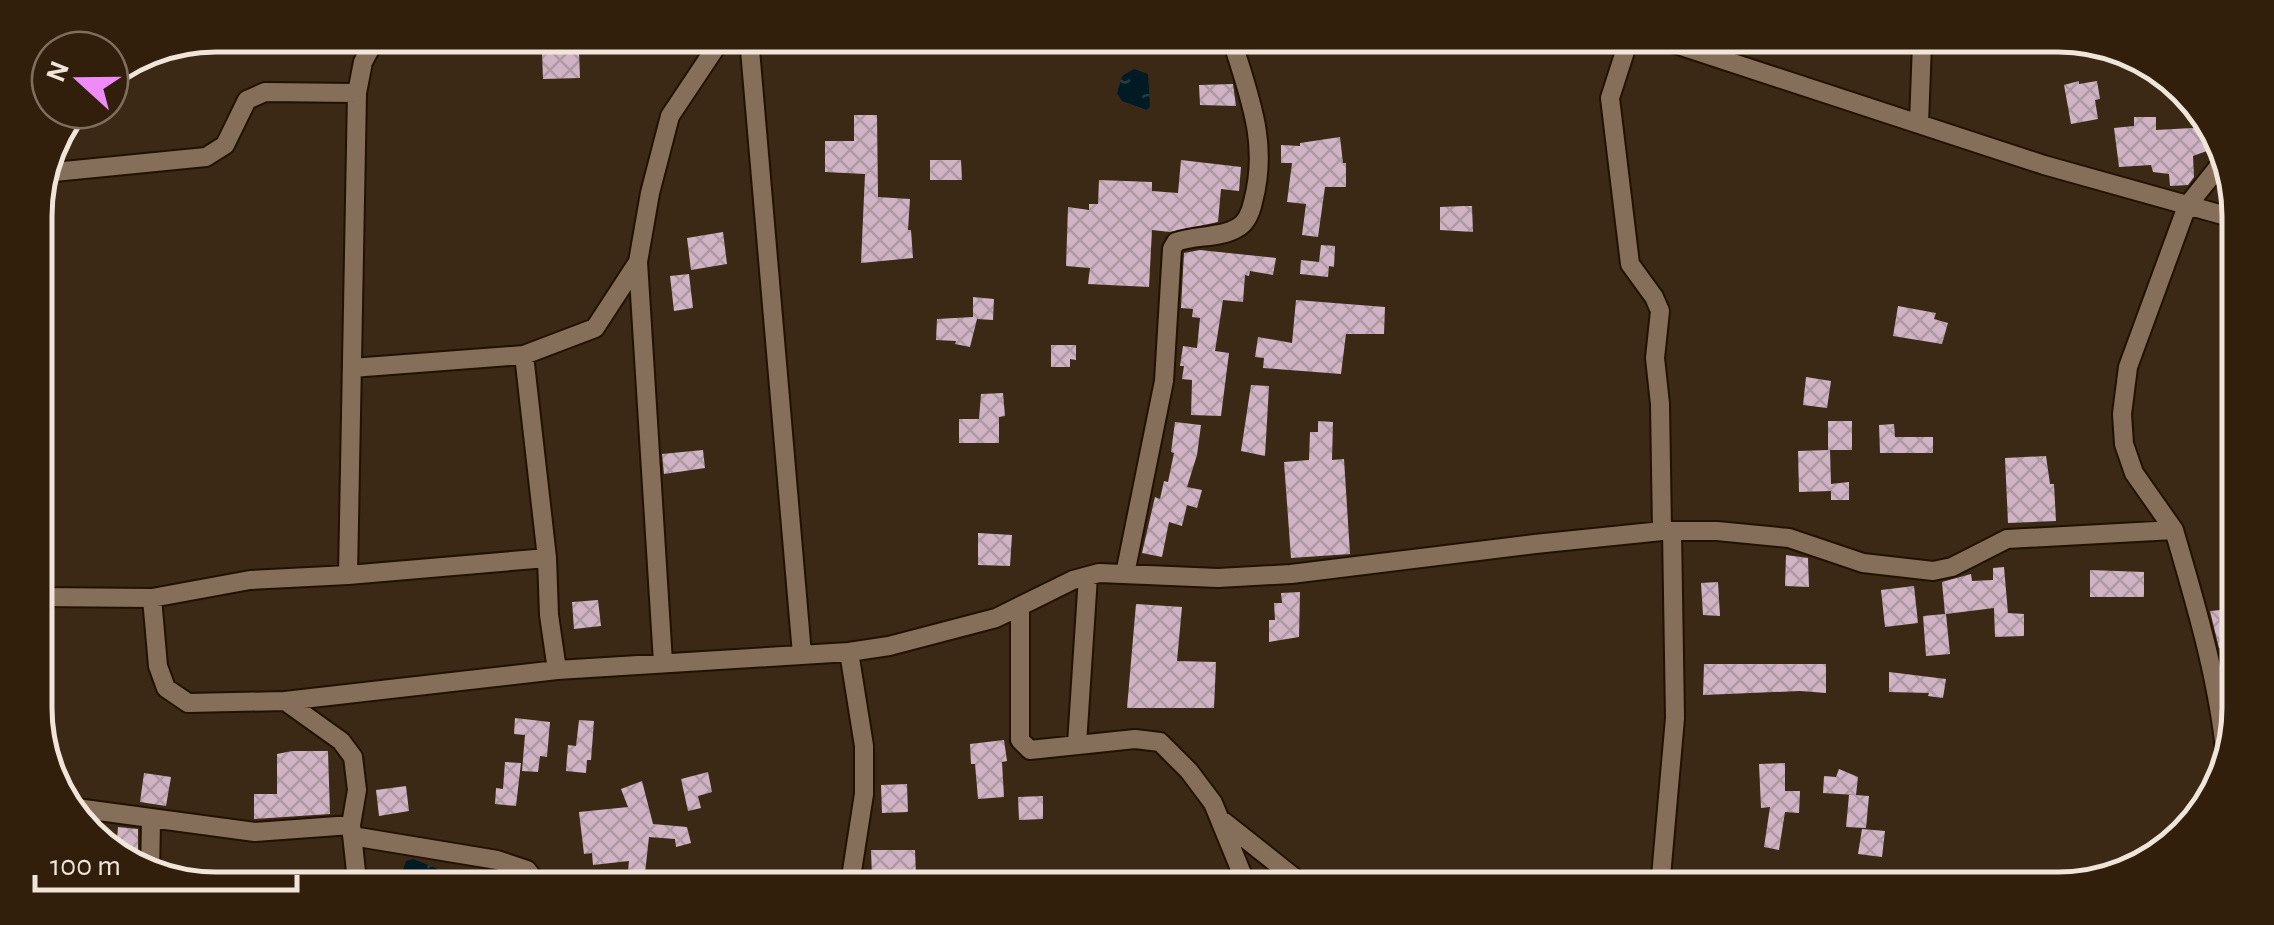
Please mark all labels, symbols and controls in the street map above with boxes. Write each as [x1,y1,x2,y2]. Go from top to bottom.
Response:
north arrow [30,30,130,130]
text: N [42,58,75,86]
scale bar [35,830,298,892]
text: 100 m [50,851,121,881]

